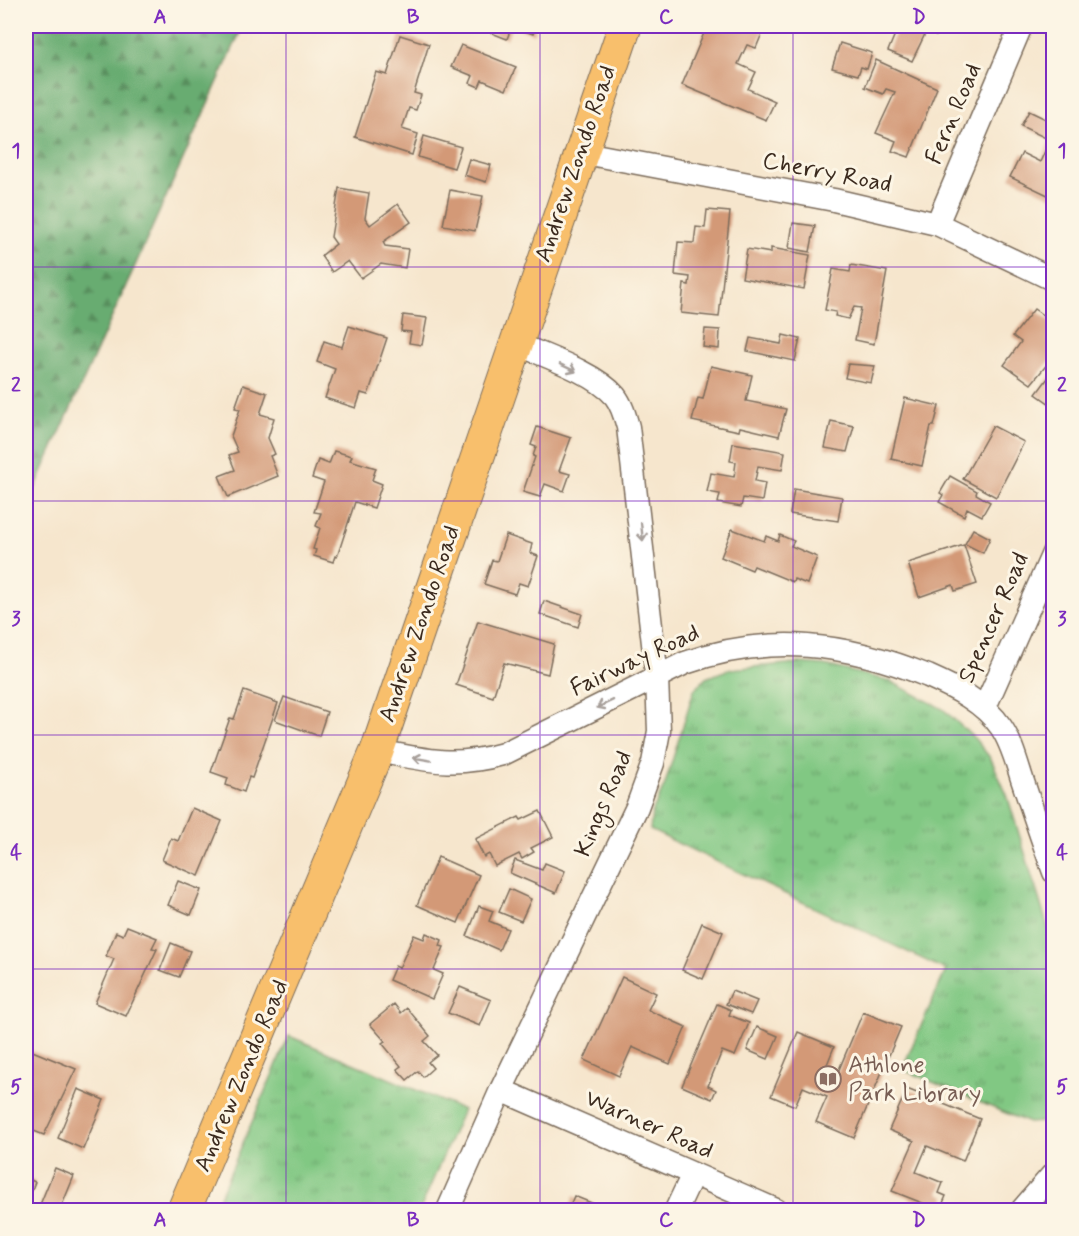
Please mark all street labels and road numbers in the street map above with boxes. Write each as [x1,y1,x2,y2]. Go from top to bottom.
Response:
street label: Fern Road [919,59,989,169]
street label: Andrew Zondo Road [528,62,624,266]
street label: Cherry Road [760,145,894,201]
street label: Andrew Zondo Road [372,522,468,726]
street label: Spencer Road [951,548,1037,688]
street label: Fairway Road [565,618,705,704]
street label: Kings Road [568,746,642,863]
street label: Andrew Zondo Road [188,975,296,1177]
street label: Warner Road [580,1083,718,1167]

